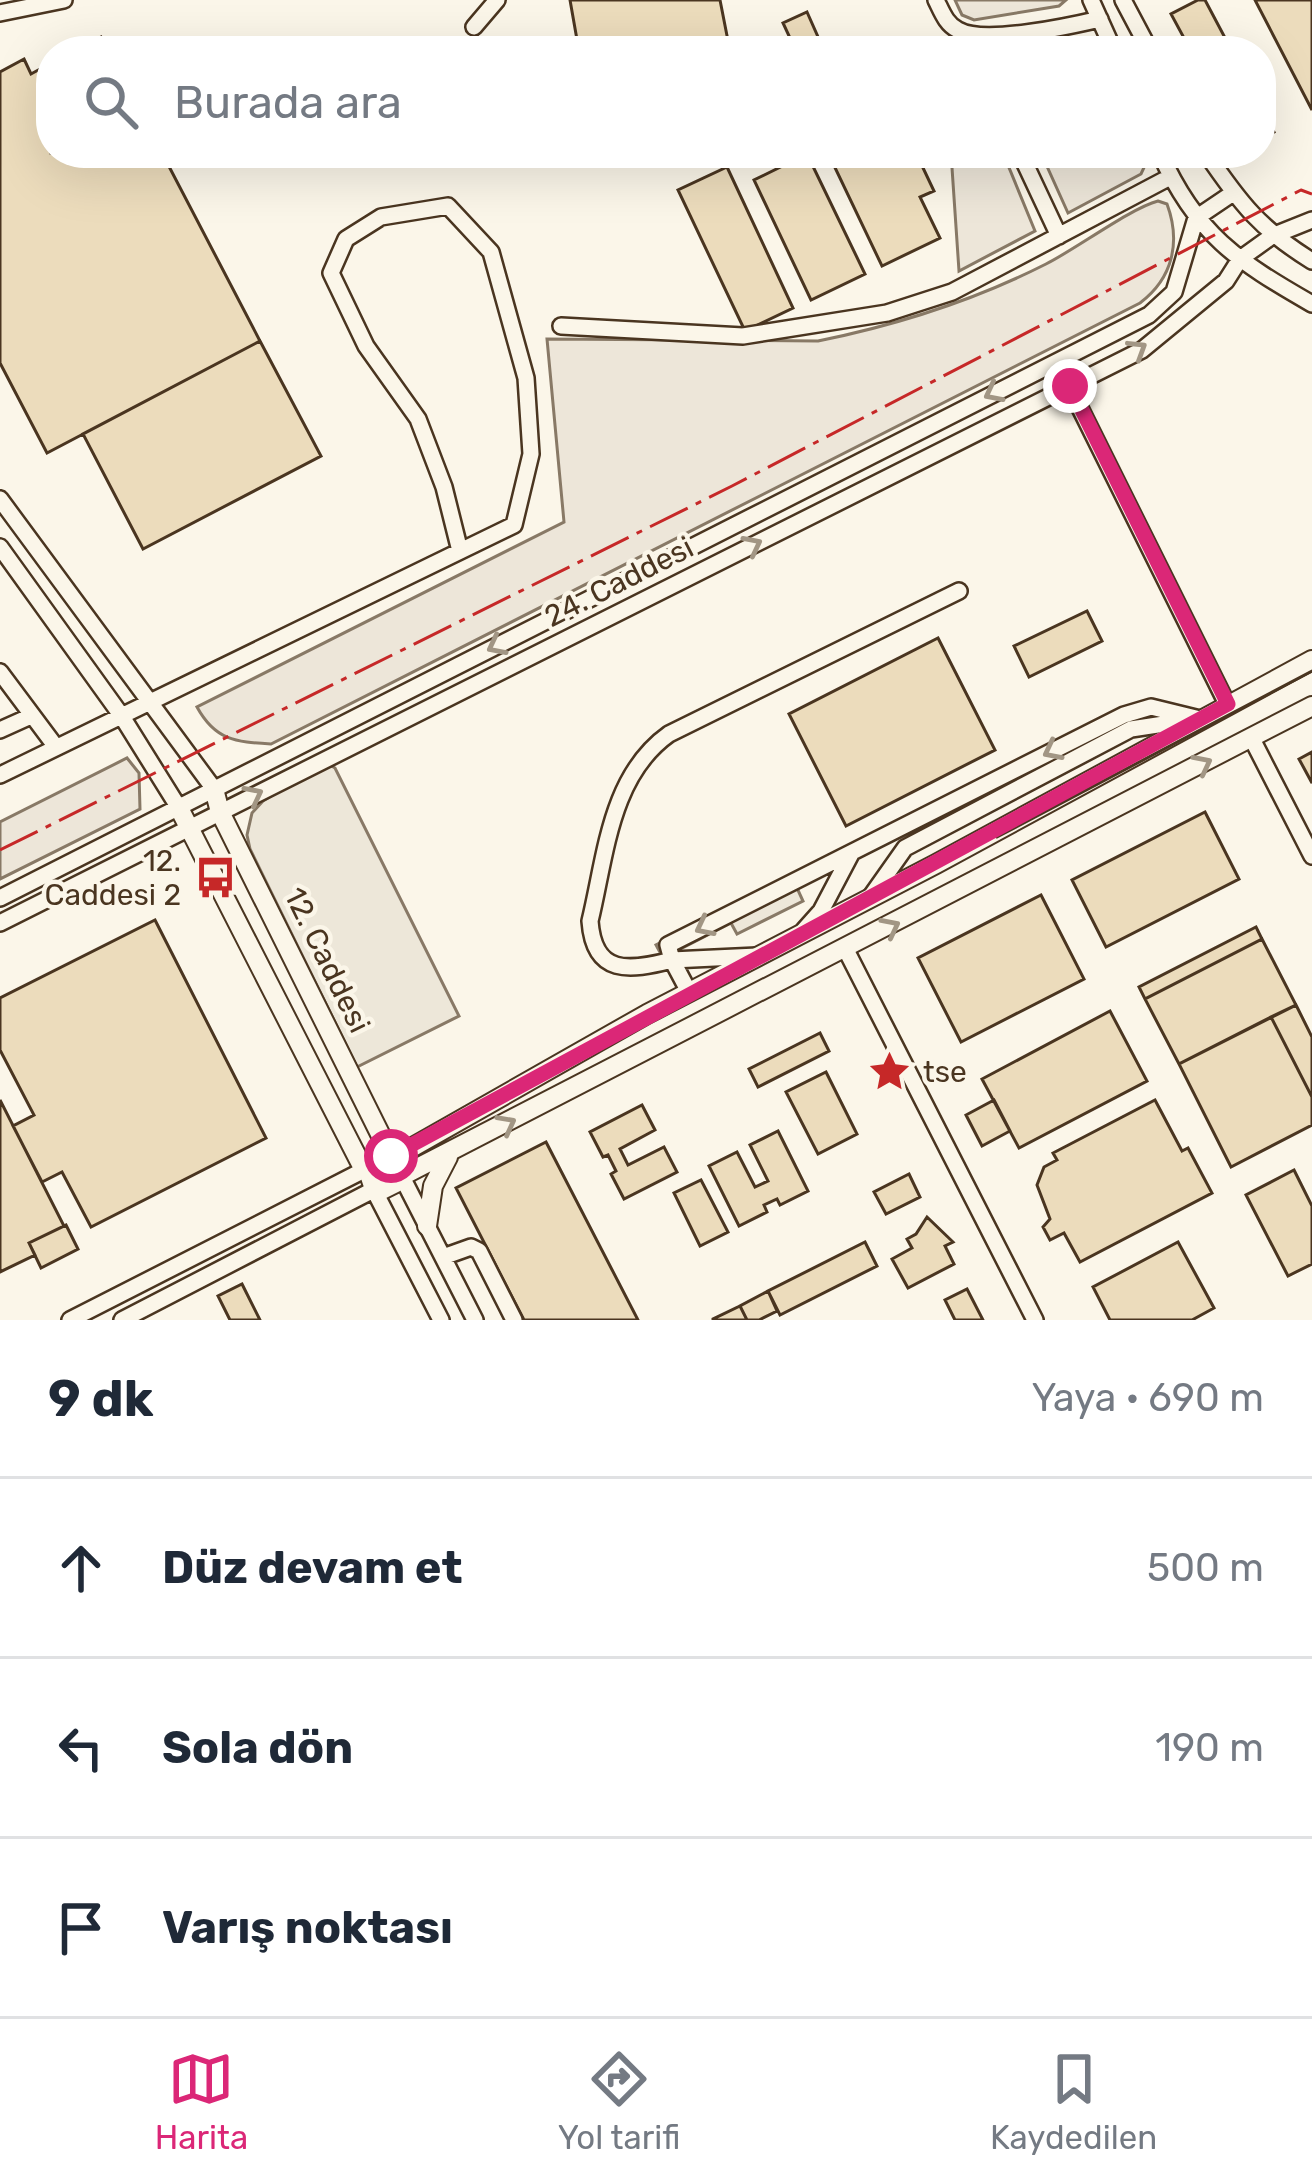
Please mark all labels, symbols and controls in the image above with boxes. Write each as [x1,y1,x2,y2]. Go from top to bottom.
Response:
search box [36,36,1276,168]
icon: search [78,69,144,135]
text: Burada ara [174,76,402,129]
one-way arrow [1125,342,1147,364]
route end [1043,359,1097,413]
one-way arrow [984,379,1006,402]
street label: 24. Caddesi [539,529,699,635]
one-way arrow [741,535,762,559]
one-way arrow [487,632,508,656]
one-way arrow [1043,737,1064,761]
one-way arrow [1191,756,1213,779]
one-way arrow [242,786,264,809]
place label: 12. Caddesi 2 [44,843,181,913]
bus stop icon: 12. Caddesi 2 [192,855,238,901]
street label: 12. Caddesi [276,882,378,1038]
one-way arrow [695,912,716,936]
one-way arrow [879,917,900,941]
place icon: tse [866,1049,912,1095]
place label: tse [923,1054,967,1090]
one-way arrow [494,1115,515,1138]
route start [364,1129,418,1183]
text: 9 dk [48,1368,154,1429]
text: Yaya · 690 m [1032,1375,1264,1421]
icon: ahead [48,1535,114,1601]
text: Düz devam et [162,1541,463,1594]
text: 500 m [1147,1545,1264,1591]
icon: left [48,1715,114,1781]
text: Sola dön [162,1721,353,1774]
text: 190 m [1155,1725,1264,1771]
icon: arrive [48,1895,114,1961]
text: Varış noktası [162,1901,453,1954]
tab: Harita [155,2046,248,2157]
tab: Yol tarifi [558,2046,680,2157]
tab: Kaydedilen [990,2046,1157,2157]

